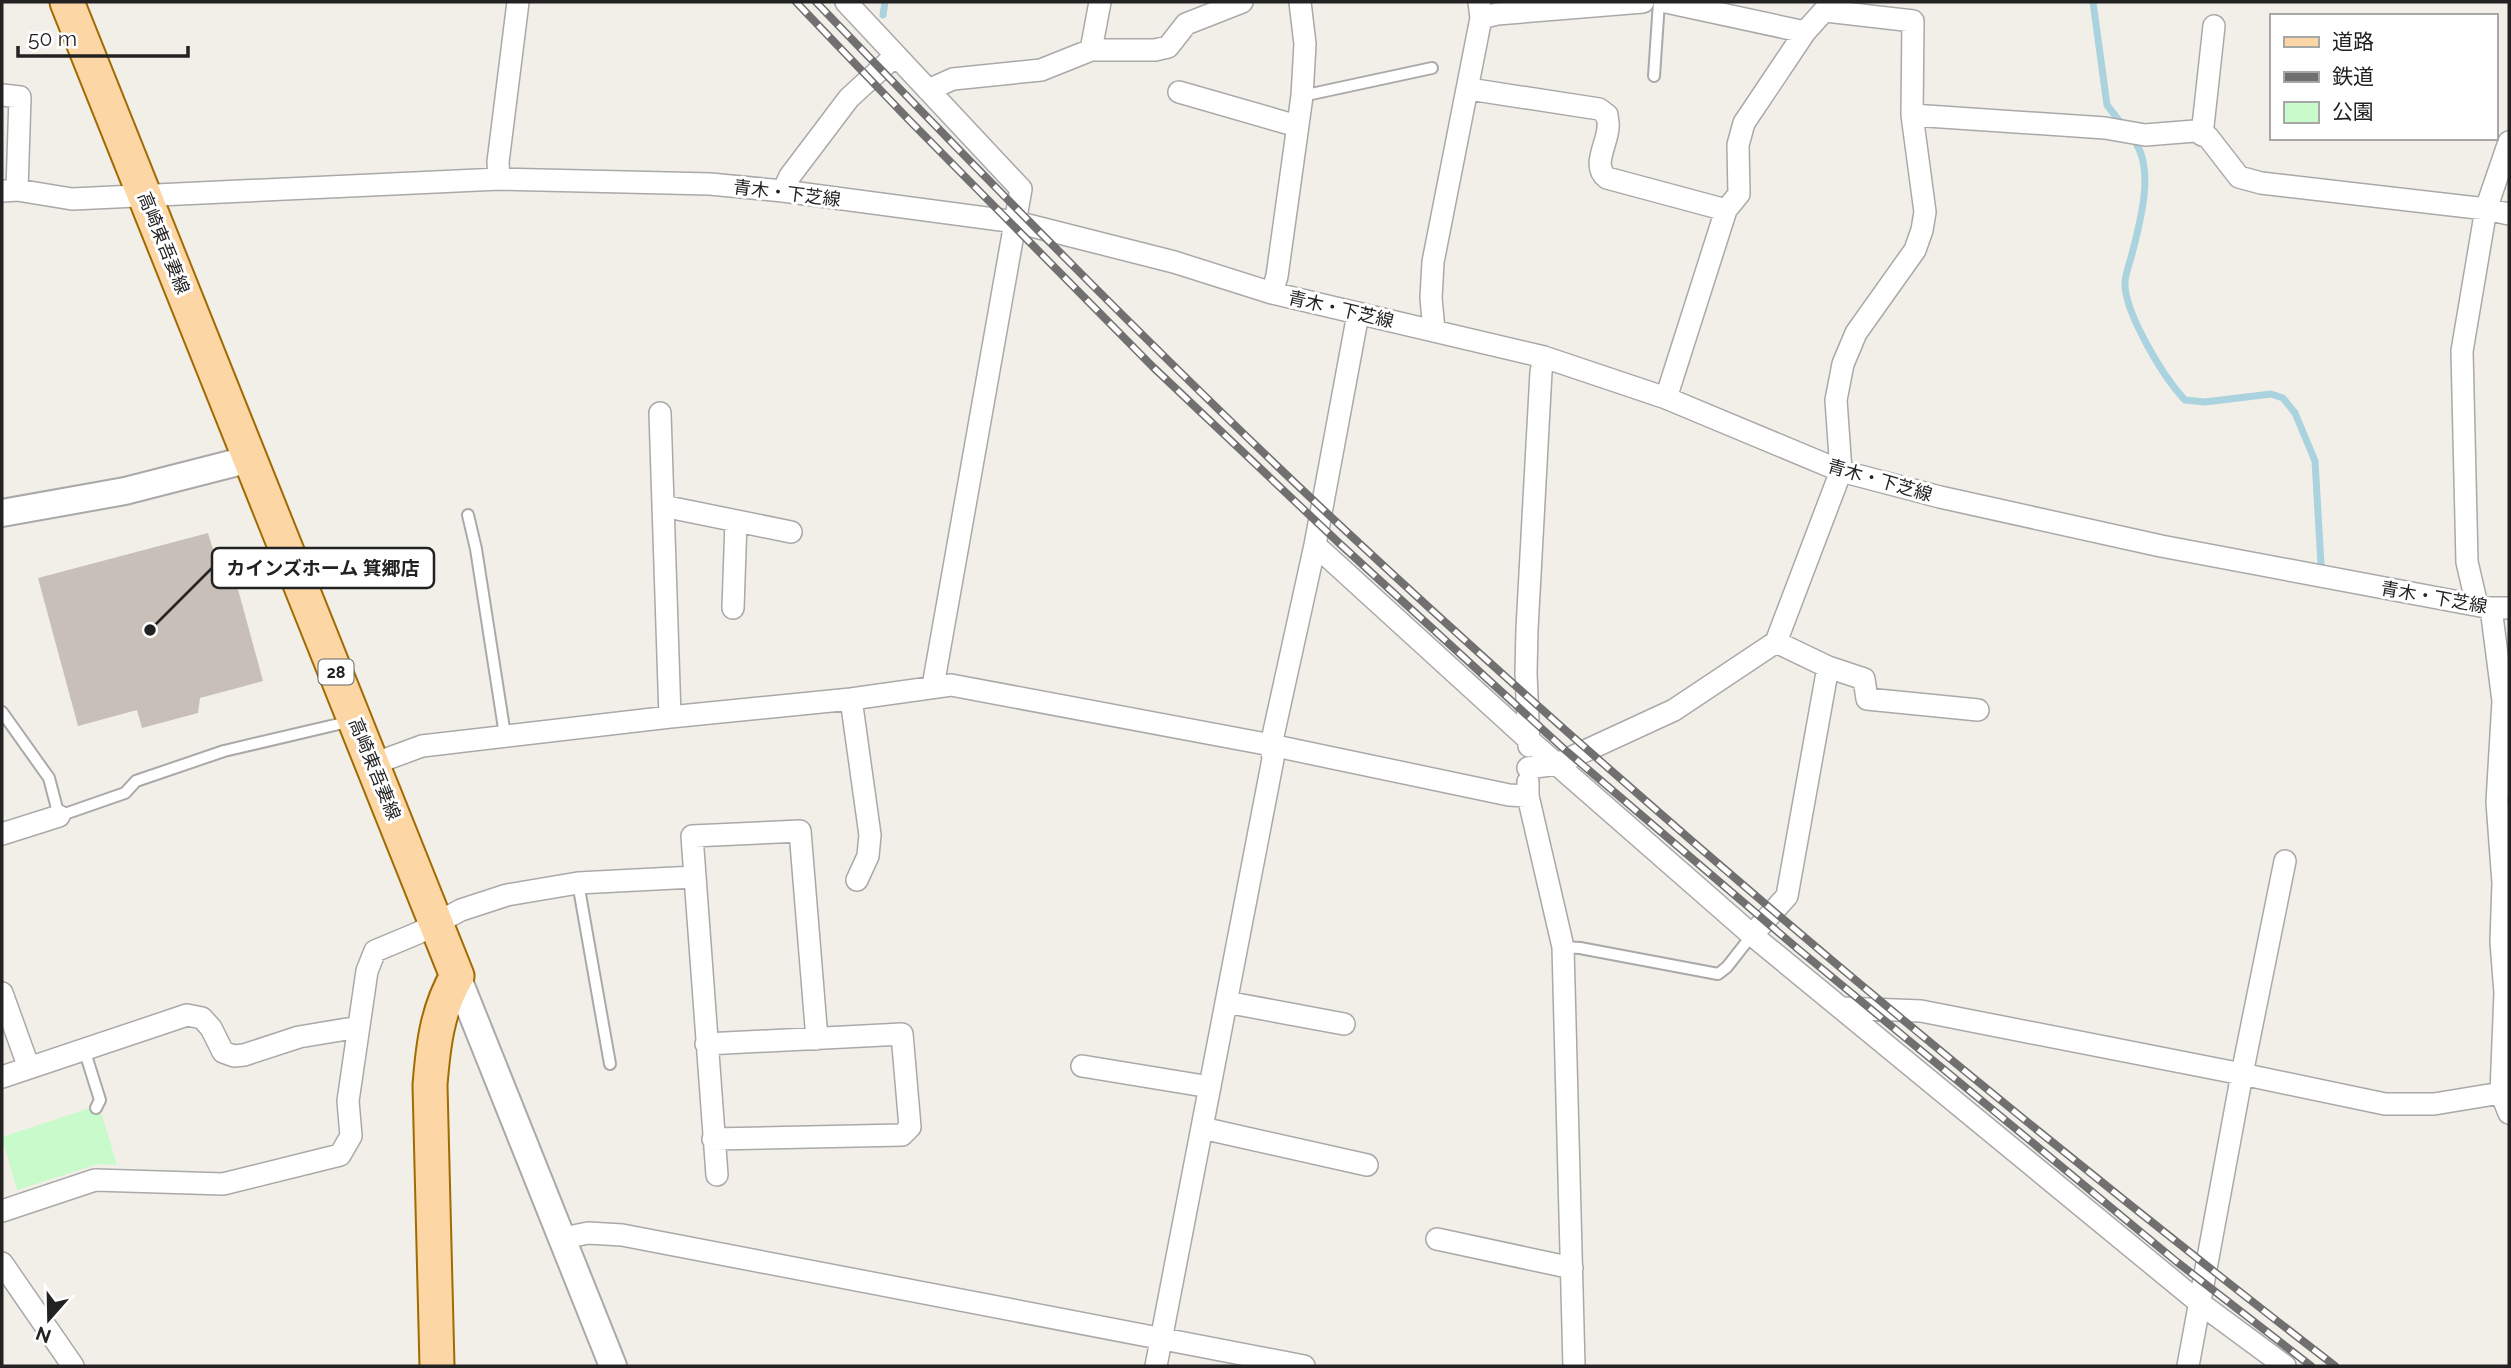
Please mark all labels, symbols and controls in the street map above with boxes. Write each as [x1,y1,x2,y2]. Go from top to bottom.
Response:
scale bar [18,14,187,58]
legend [2270,14,2497,140]
text: 50 m [28,26,77,51]
text: 道路 [2332,29,2374,54]
text: 鉄道 [2332,64,2374,89]
text: 公園 [2332,99,2374,124]
street label: 青木・下芝線 [732,176,842,210]
street label: 高崎東吾妻線 [134,189,194,297]
street label: 青木・下芝線 [1286,287,1396,331]
street label: 青木・下芝線 [1825,455,1935,505]
callout: カインズホーム 箕郷店 [212,548,434,588]
text: カインズホーム 箕郷店 [226,557,420,579]
street label: 青木・下芝線 [2379,577,2489,617]
road number: 28 [318,660,354,684]
street label: 高崎東吾妻線 [345,715,405,823]
north arrow [14,1284,84,1354]
text: N [33,1322,54,1348]

